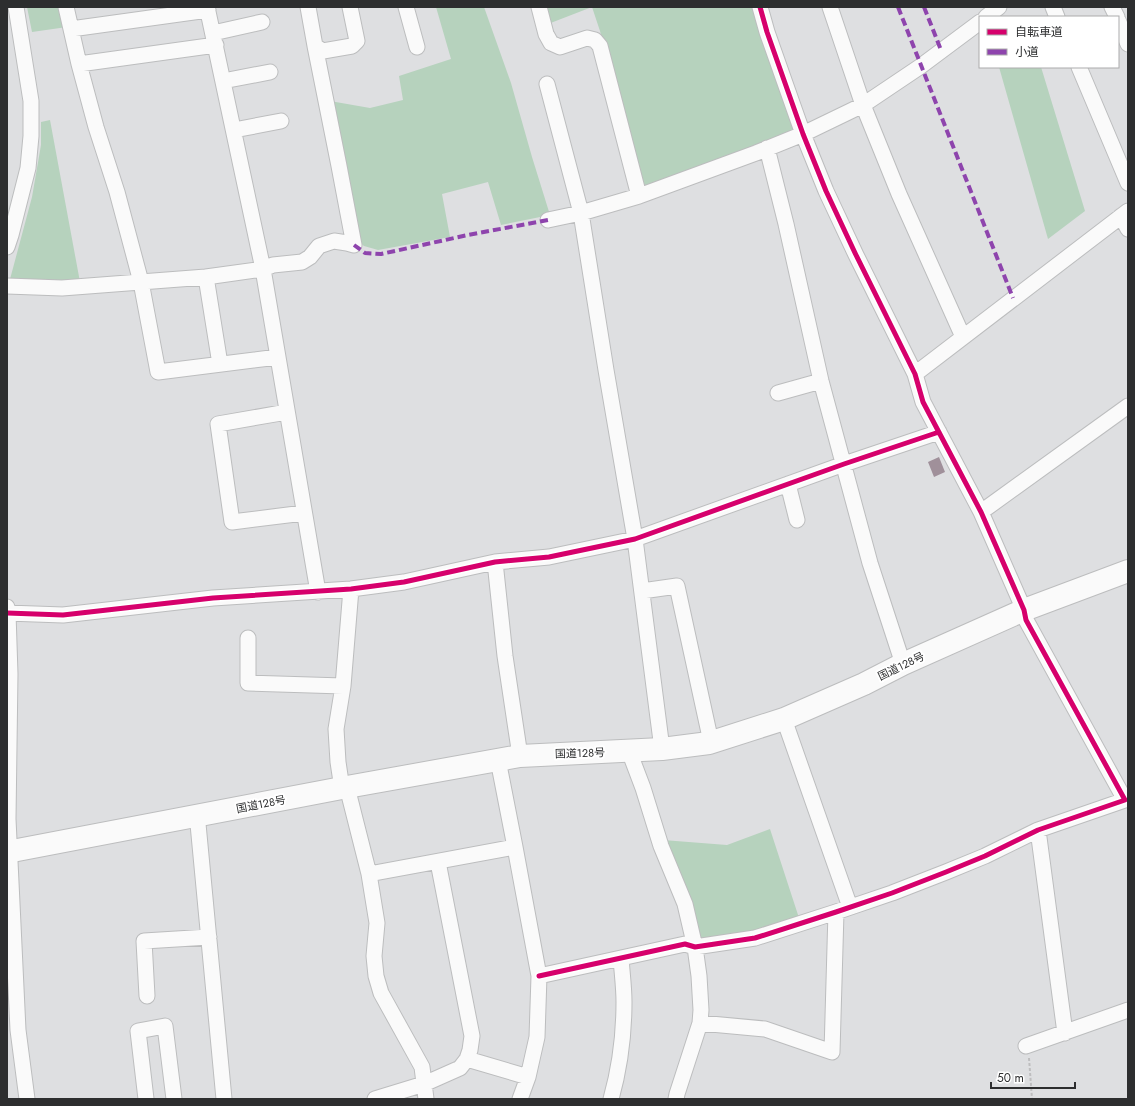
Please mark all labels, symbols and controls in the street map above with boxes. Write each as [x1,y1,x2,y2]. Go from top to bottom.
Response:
legend [979,16,1119,68]
text: 自転車道 [1015,23,1063,41]
text: 小道 [1015,43,1039,61]
street label: 国道128号 [875,648,927,684]
street label: 国道128号 [555,744,605,762]
street label: 国道128号 [235,791,287,817]
scale bar [991,1064,1075,1090]
text: 50 m [997,1069,1024,1087]

